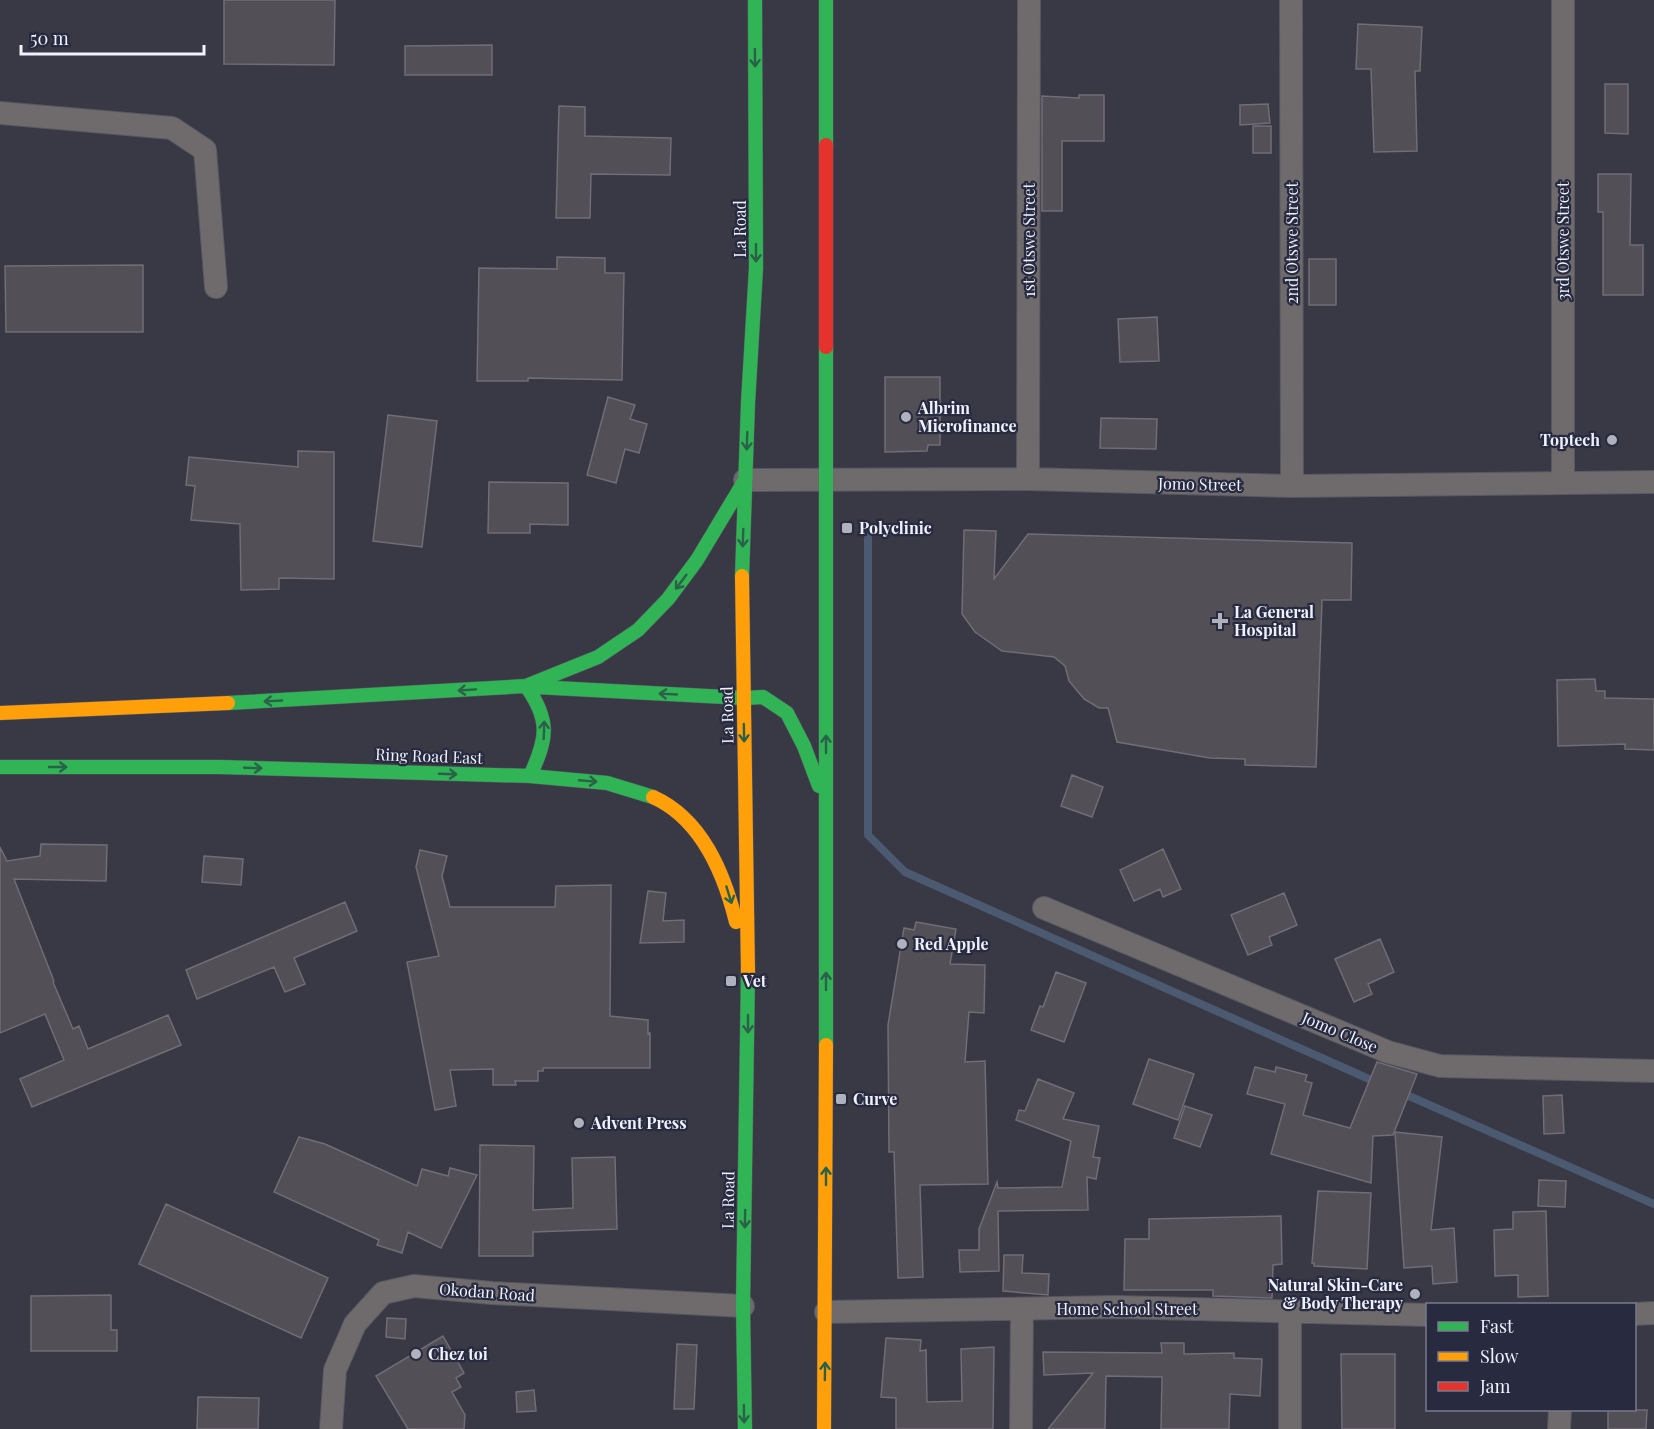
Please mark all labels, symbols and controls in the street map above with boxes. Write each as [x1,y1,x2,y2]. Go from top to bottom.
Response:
scale bar [21,18,204,56]
text: 50 m [30,26,69,50]
one-way arrow [749,48,761,68]
street label: 2nd Otswe Street [1281,181,1302,304]
street label: 3rd Otswe Street [1552,181,1573,301]
street label: 1st Otswe Street [1018,182,1039,297]
street label: La Road [729,200,750,258]
one-way arrow [750,243,762,263]
place label: Albrim Microfinance [917,397,1017,436]
marker: Albrim Microfinance [899,410,913,424]
place label: Toptech [1540,429,1600,450]
one-way arrow [741,431,752,451]
marker: Toptech [1605,433,1619,447]
street label: Jomo Street [1157,472,1242,495]
place label: Polyclinic [859,517,932,538]
marker: Polyclinic [840,521,854,535]
one-way arrow [738,528,749,548]
one-way arrow [674,574,687,590]
place label: La General Hospital [1234,601,1314,640]
marker: La General Hospital [1211,612,1229,630]
one-way arrow [458,684,478,695]
street label: La Road [715,686,738,744]
one-way arrow [659,688,679,699]
one-way arrow [263,695,283,706]
one-way arrow [538,721,549,740]
one-way arrow [738,723,750,743]
one-way arrow [821,734,832,754]
street label: Ring Road East [375,743,484,768]
one-way arrow [48,761,68,773]
one-way arrow [243,762,263,773]
one-way arrow [438,768,458,779]
one-way arrow [578,776,598,787]
one-way arrow [724,885,735,904]
place label: Red Apple [914,933,989,954]
marker: Red Apple [895,937,909,951]
place label: Vet [742,970,767,991]
one-way arrow [820,971,832,991]
marker: Vet [724,974,738,988]
street label: Jomo Close [1298,1006,1381,1057]
one-way arrow [742,1013,753,1033]
place label: Curve [853,1088,897,1109]
marker: Curve [834,1092,848,1106]
place label: Advent Press [590,1112,687,1133]
marker: Advent Press [572,1116,586,1130]
one-way arrow [820,1166,832,1186]
street label: La Road [716,1171,739,1229]
one-way arrow [739,1208,750,1228]
place label: Natural Skin-Care & Body Therapy [1268,1274,1404,1313]
street label: Okodan Road [438,1278,536,1305]
marker: Natural Skin-Care & Body Therapy [1408,1287,1422,1301]
street label: Home School Street [1056,1298,1198,1319]
legend [1426,1303,1636,1411]
text: Fast [1480,1314,1514,1338]
place label: Chez toi [428,1343,488,1364]
text: Slow [1480,1344,1518,1368]
marker: Chez toi [409,1347,423,1361]
one-way arrow [819,1361,831,1381]
text: Jam [1479,1374,1510,1398]
one-way arrow [739,1403,750,1423]

